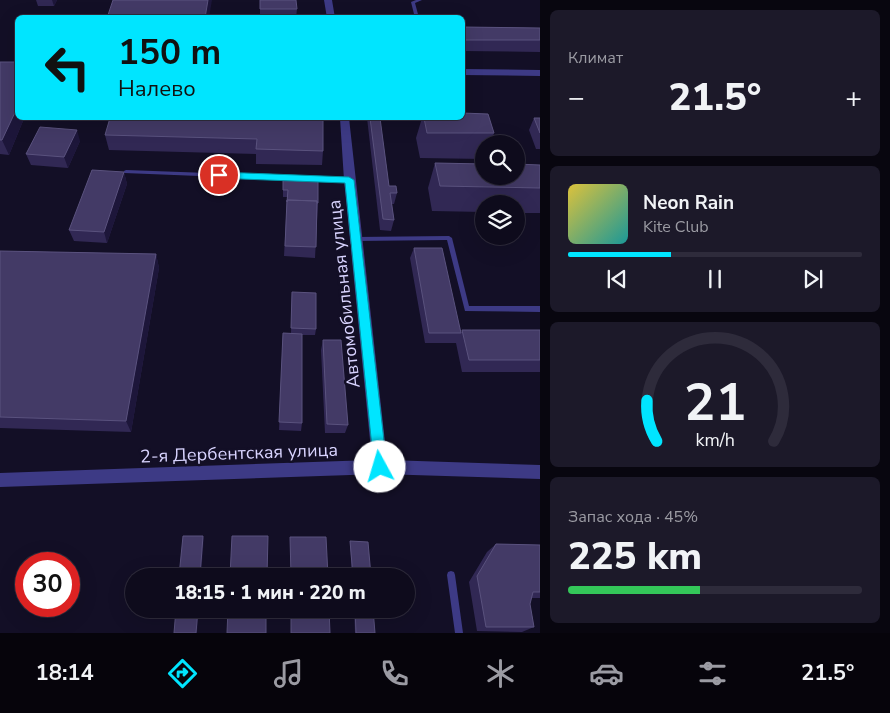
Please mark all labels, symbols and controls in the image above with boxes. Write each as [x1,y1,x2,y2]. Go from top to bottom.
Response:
text: 150 m [118,29,221,76]
icon: left [35,35,100,100]
text: Климат [568,47,623,69]
text: 21.5° [669,72,761,123]
text: Налево [118,74,196,104]
text: − [568,79,585,117]
text: + [845,79,862,117]
map controls [475,135,525,245]
button: search [475,135,525,185]
pin [198,154,240,196]
icon: arrive [205,161,233,189]
text: Neon Rain [643,190,734,216]
button: layers [475,195,525,245]
street label: Автомобильная улица [322,199,366,389]
text: Kite Club [643,216,709,238]
icon: previous [603,265,631,293]
icon: pause [701,265,729,293]
icon: next [799,265,827,293]
text: 21 [684,367,746,438]
text: km/h [695,428,735,452]
street label: 2-я Дербентская улица [140,438,338,468]
position arrow [353,440,405,492]
text: Запас хода · 45% [568,506,698,528]
text: 225 km [568,531,702,582]
speed limit sign: 30 [15,552,80,617]
text: 18:15 · 1 мин · 220 m [174,580,366,606]
icon: directions [165,656,200,691]
icon: music [271,656,306,691]
icon: phone [377,656,412,691]
icon: climate [483,656,518,691]
icon: car [589,656,624,691]
icon: filters [695,656,730,691]
text: 18:14 [36,658,94,688]
text: 21.5° [801,658,854,688]

